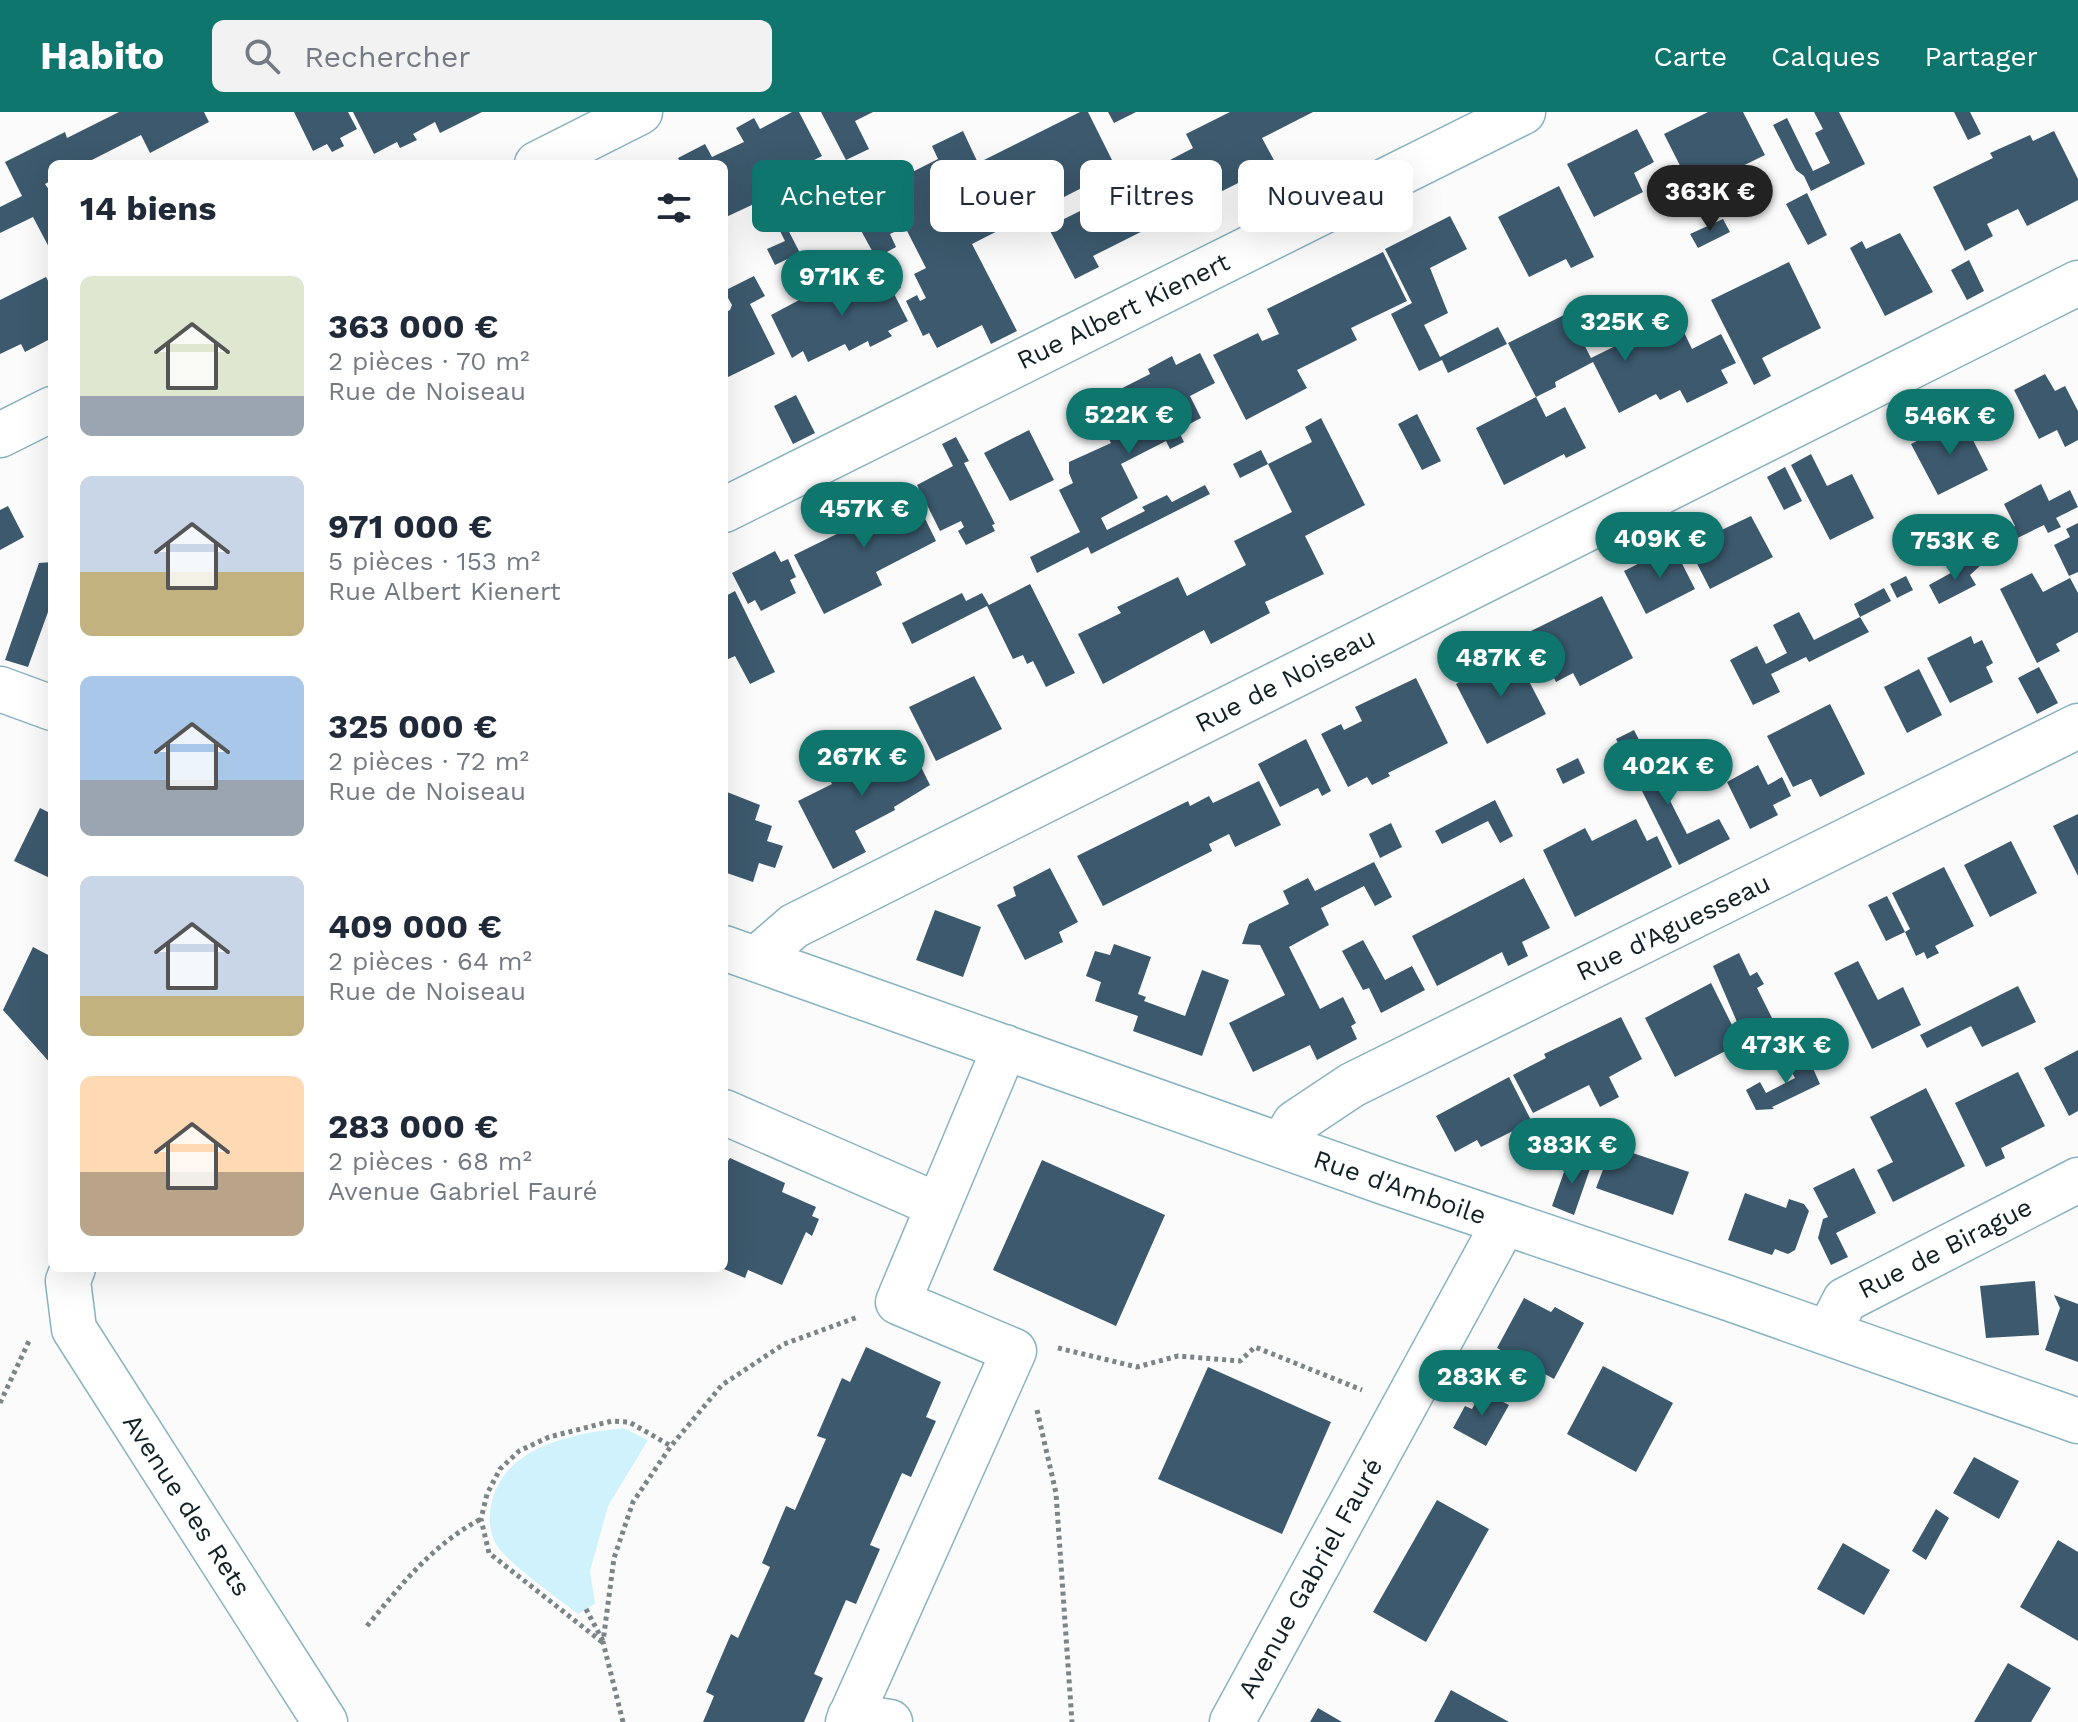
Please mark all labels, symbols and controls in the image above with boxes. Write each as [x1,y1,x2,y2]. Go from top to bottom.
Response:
search box [212,20,772,92]
text: Habito [40,34,164,78]
icon: search [240,34,284,78]
text: Rechercher [304,39,470,74]
text: Carte [1654,40,1727,73]
text: Calques [1771,40,1880,73]
text: Partager [1924,40,2038,73]
chip: Acheter [752,160,914,232]
chip: Louer [930,160,1064,232]
chip: Filtres [1080,160,1222,232]
chip: Nouveau [1238,160,1413,232]
pin: 363K € [1645,165,1775,233]
text: 363K € [1665,176,1755,206]
icon: filters [652,186,696,230]
text: 14 biens [80,188,216,228]
street label: Rue Albert Kienert [1012,246,1234,375]
pin: 971K € [777,250,907,318]
text: 971K € [799,261,885,291]
pin: 325K € [1560,295,1690,363]
text: 363 000 € [328,306,498,346]
text: 325K € [1580,306,1670,336]
icon: home [144,308,240,404]
text: 2 pièces · 70 m² [328,346,529,376]
text: Rue de Noiseau [328,376,526,406]
pin: 522K € [1064,388,1194,456]
pin: 546K € [1885,389,2015,457]
text: 522K € [1084,399,1174,429]
text: 546K € [1904,400,1996,430]
pin: 457K € [799,482,929,550]
text: 457K € [819,493,909,523]
text: 971 000 € [328,506,492,546]
icon: home [144,508,240,604]
pin: 409K € [1595,512,1725,580]
pin: 753K € [1890,514,2020,582]
text: 409K € [1613,523,1707,553]
text: 753K € [1910,525,2000,555]
text: 5 pièces · 153 m² [328,546,540,576]
text: Rue Albert Kienert [328,576,561,606]
street label: Rue de Noiseau [1190,622,1380,738]
pin: 487K € [1436,631,1566,699]
text: 487K € [1455,642,1547,672]
text: 325 000 € [328,706,497,746]
icon: home [144,708,240,804]
pin: 267K € [797,730,927,798]
pin: 402K € [1603,739,1733,807]
text: 267K € [817,741,907,771]
text: 2 pièces · 72 m² [328,746,529,776]
text: 402K € [1622,750,1714,780]
text: Rue de Noiseau [328,776,526,806]
street label: Rue d'Aguesseau [1571,867,1775,987]
text: 409 000 € [328,906,502,946]
icon: home [144,908,240,1004]
text: 2 pièces · 64 m² [328,946,532,976]
text: Rue de Noiseau [328,976,526,1006]
pin: 473K € [1721,1018,1851,1086]
text: 473K € [1741,1029,1831,1059]
text: 283 000 € [328,1106,498,1146]
icon: home [144,1108,240,1204]
pin: 383K € [1507,1118,1637,1186]
text: 383K € [1527,1129,1617,1159]
street label: Rue d'Amboile [1310,1143,1490,1231]
text: 2 pièces · 68 m² [328,1146,532,1176]
text: Avenue Gabriel Fauré [328,1176,598,1206]
street label: Rue de Birague [1853,1191,2037,1305]
pin: 283K € [1417,1350,1547,1418]
text: 283K € [1437,1361,1527,1391]
street label: Avenue des Rets [117,1408,257,1602]
street label: Avenue Gabriel Fauré [1232,1453,1388,1703]

